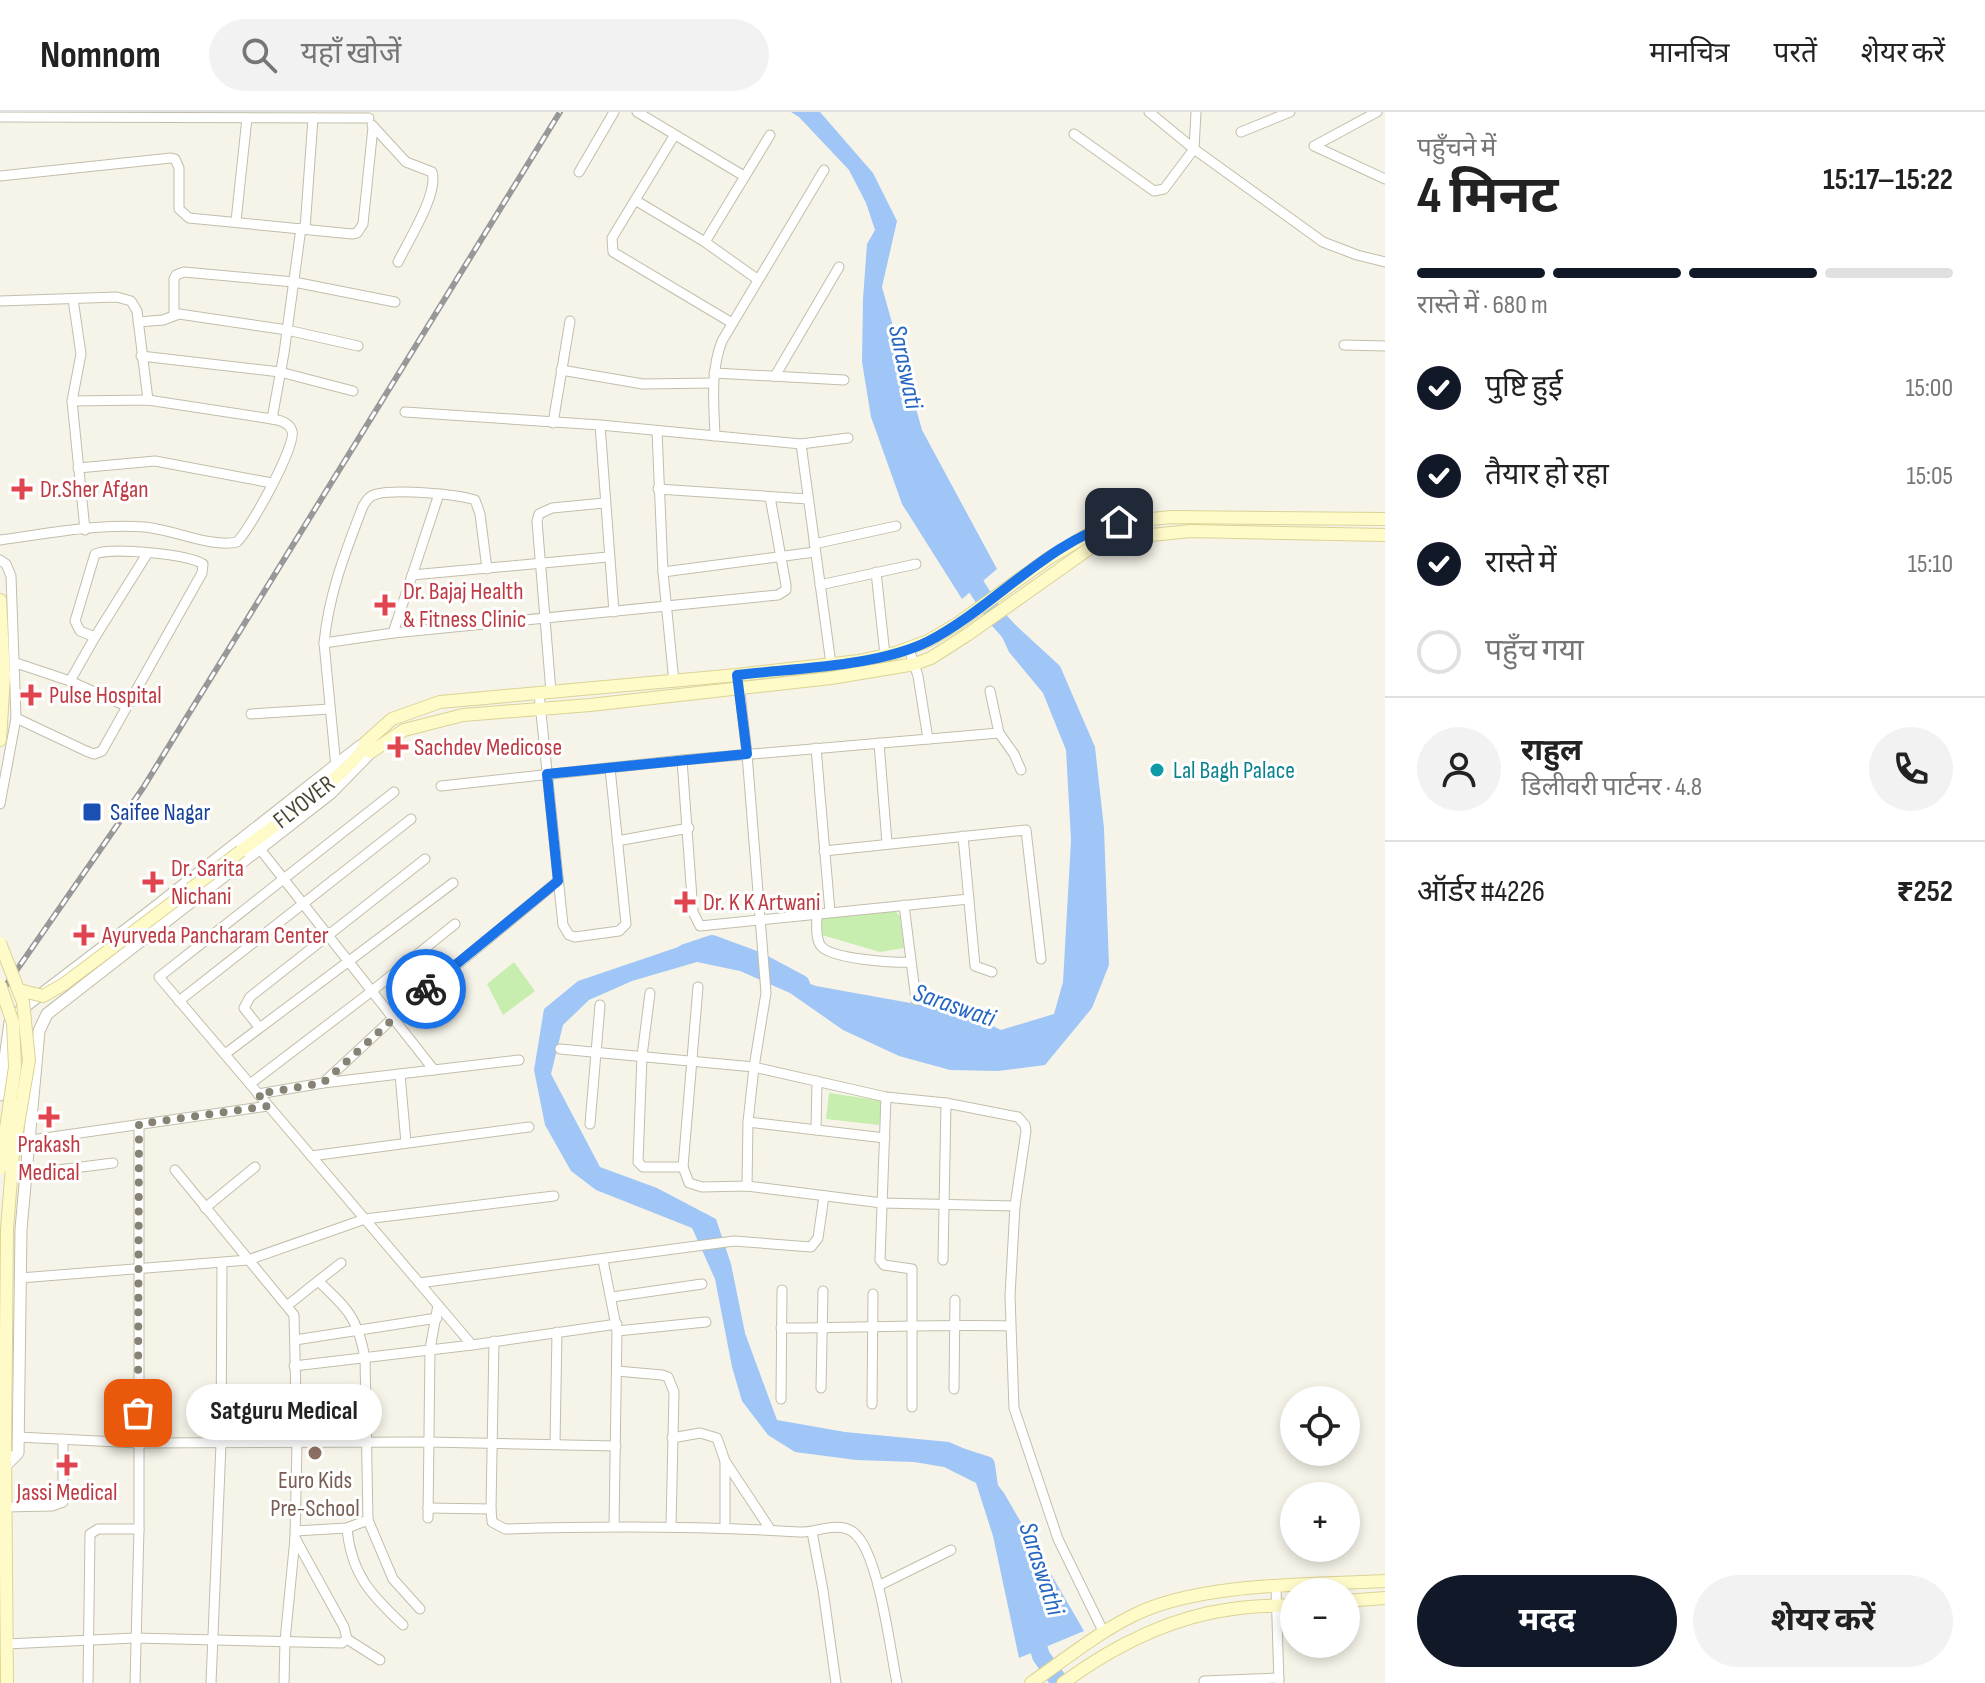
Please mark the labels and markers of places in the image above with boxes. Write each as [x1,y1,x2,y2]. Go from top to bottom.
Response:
place label: Dr.Sher Afgan [40,475,149,504]
marker: Dr.Sher Afgan [11,478,33,500]
pin [1085,488,1153,556]
place label: Dr. Bajaj Health & Fitness Clinic [403,577,526,634]
marker: Dr. Bajaj Health & Fitness Clinic [374,594,396,616]
place label: Pulse Hospital [49,681,162,710]
marker: Pulse Hospital [20,684,42,706]
place label: Sachdev Medicose [414,733,562,762]
marker: Sachdev Medicose [389,738,407,756]
place label: Lal Bagh Palace [1173,756,1295,785]
marker: Lal Bagh Palace [1148,761,1166,779]
place label: Saifee Nagar [110,798,210,827]
marker: Saifee Nagar [81,801,103,823]
place label: Dr. Sarita Nichani [171,854,244,911]
marker: Dr. Sarita Nichani [142,871,164,893]
place label: Dr. K K Artwani [703,888,821,917]
marker: Dr. K K Artwani [674,891,696,913]
place label: Ayurveda Pancharam Center [101,921,329,950]
marker: Ayurveda Pancharam Center [73,924,95,946]
marker: Prakash Medical [40,1108,58,1126]
place label: Prakash Medical [17,1130,81,1187]
pin [104,1379,172,1447]
callout: Satguru Medical [186,1385,382,1441]
marker: Euro Kids Pre-School [306,1444,324,1462]
marker: Jassi Medical [58,1456,76,1474]
place label: Euro Kids Pre-School [270,1466,360,1523]
place label: Jassi Medical [16,1478,117,1507]

